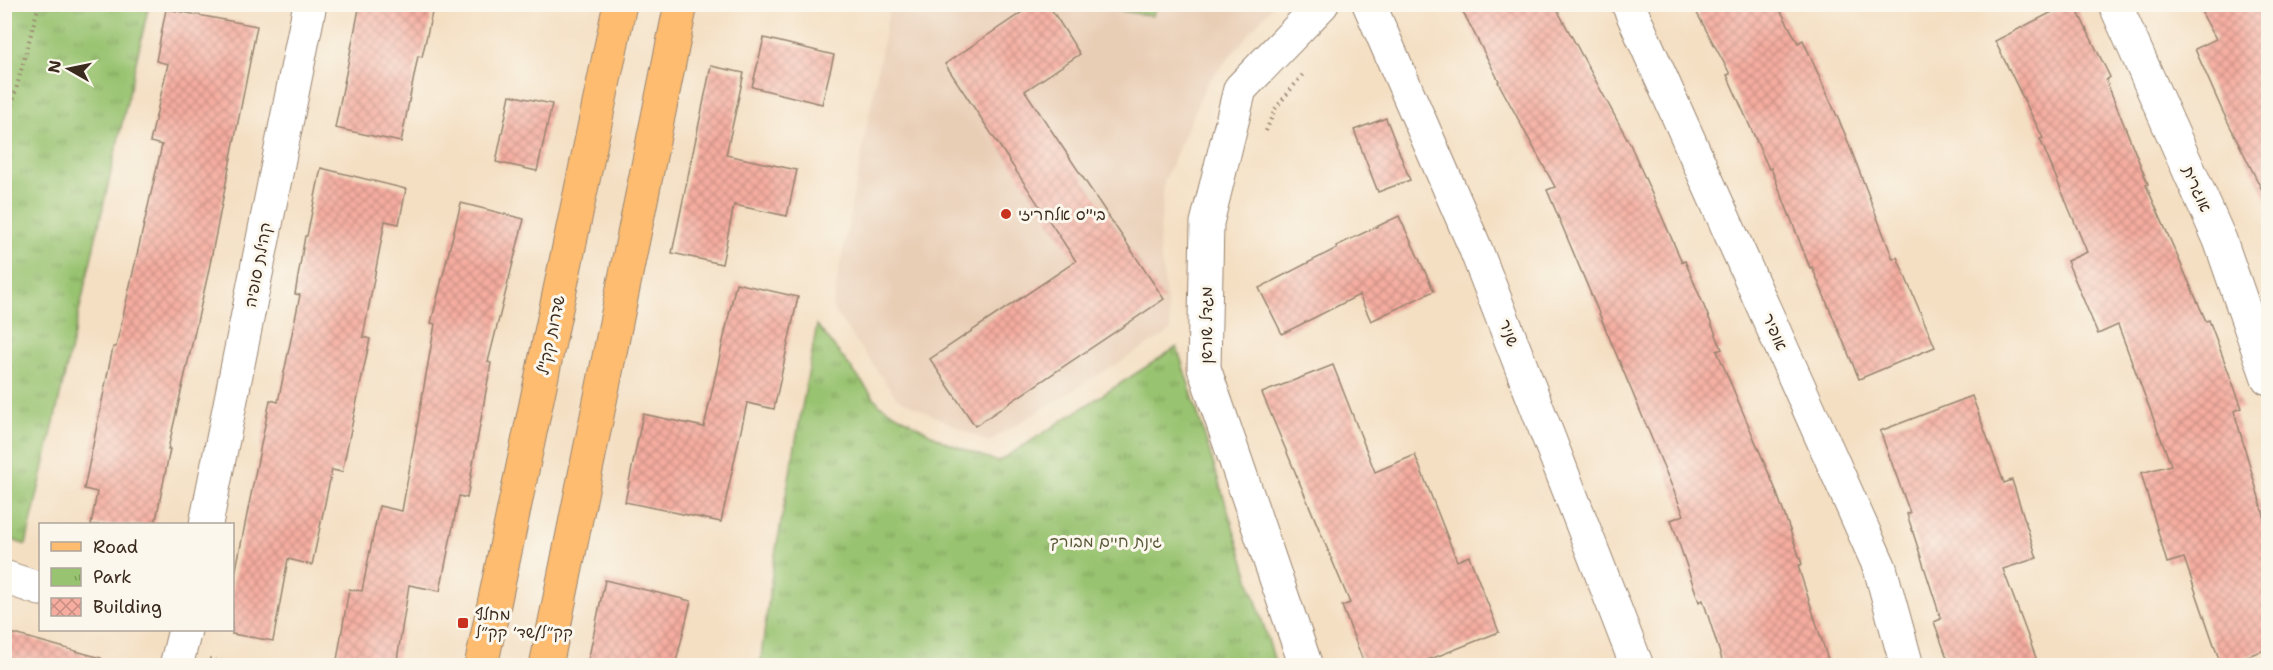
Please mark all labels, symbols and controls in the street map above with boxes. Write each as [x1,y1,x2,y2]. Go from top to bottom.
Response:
north arrow [39,39,99,99]
text: N [43,59,66,75]
street label: אוגרית [2177,162,2216,215]
place label: בי"ס אלחריזי [1018,204,1106,225]
marker: בי"ס אלחריזי [999,207,1013,221]
street label: קהילת סופיה [239,221,277,309]
street label: מגדל שורשן [1196,286,1217,364]
street label: שדרות קק"ל [532,293,570,377]
street label: אופיר [1758,310,1792,354]
street label: שניר [1494,316,1524,350]
legend [39,523,234,631]
park label: גינת חיים מבורך [1050,531,1162,552]
text: Road [93,535,138,559]
text: Park [93,565,132,589]
text: Building [93,595,162,619]
place label: מחלף קק״ל/שד׳ קק״ל [475,604,573,643]
marker: מחלף קק״ל/שד׳ קק״ל [456,616,470,630]

